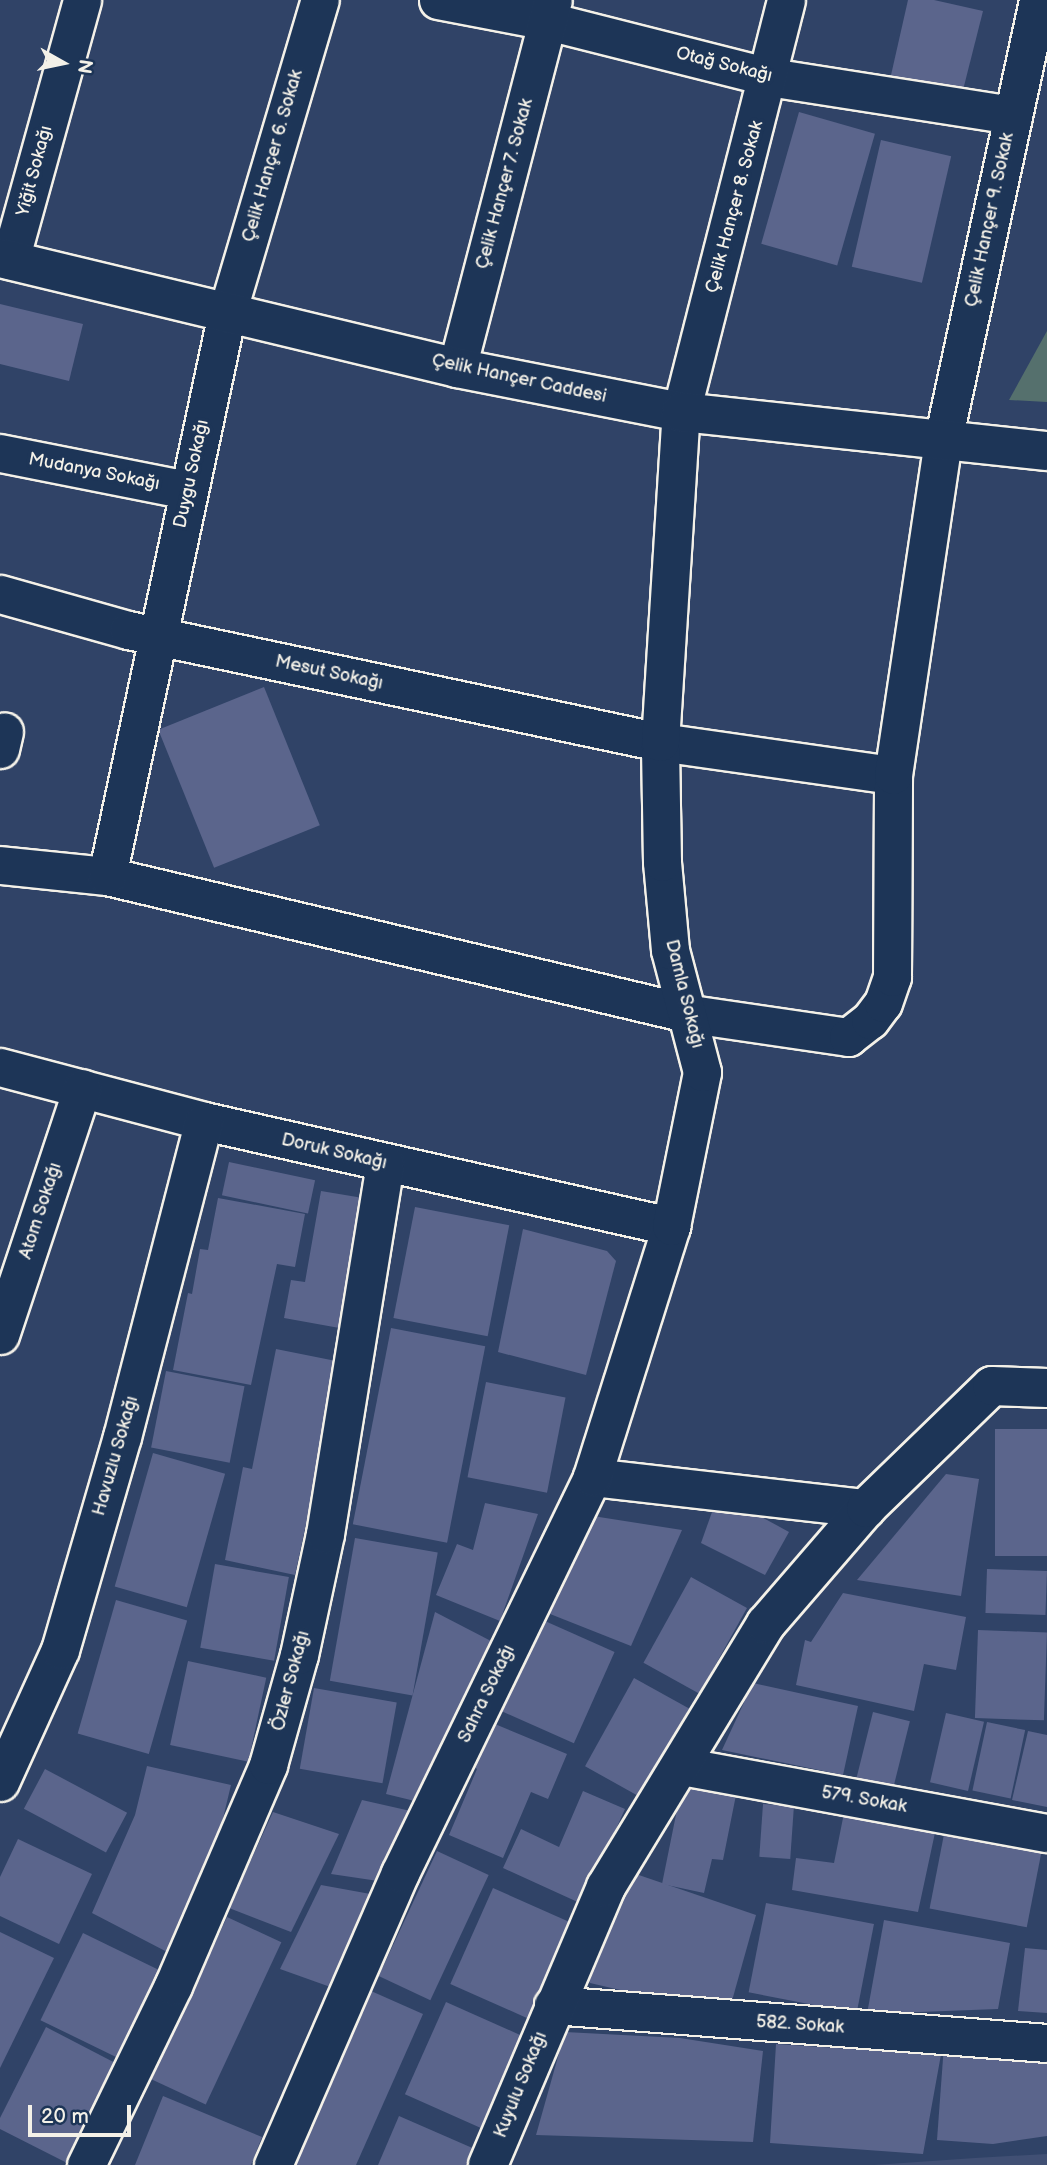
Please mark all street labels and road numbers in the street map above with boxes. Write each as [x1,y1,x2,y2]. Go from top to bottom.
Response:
street label: Otağ Sokağı [674,43,774,87]
street label: Çelik Hançer 6. Sokak [238,67,308,245]
street label: Çelik Hançer 7. Sokak [472,96,538,272]
street label: Çelik Hançer 8. Sokak [702,118,768,296]
street label: Yiğit Sokağı [12,123,58,219]
street label: Çelik Hançer 9. Sokak [961,131,1019,309]
street label: Çelik Hançer Caddesi [430,350,608,408]
street label: Duygu Sokağı [170,418,214,530]
street label: Mudanya Sokağı [26,449,162,495]
street label: Mesut Sokağı [273,651,385,695]
street label: Damla Sokağı [660,937,708,1051]
street label: Doruk Sokağı [279,1129,389,1175]
street label: Atom Sokağı [15,1160,67,1262]
street label: Havuzlu Sokağı [89,1393,143,1519]
street label: Özler Sokağı [267,1628,315,1734]
street label: Sahra Sokağı [454,1641,520,1747]
street label: 579. Sokak [820,1782,908,1818]
street label: 582. Sokak [755,2011,845,2039]
street label: Kuyulu Sokağı [490,2029,552,2141]

